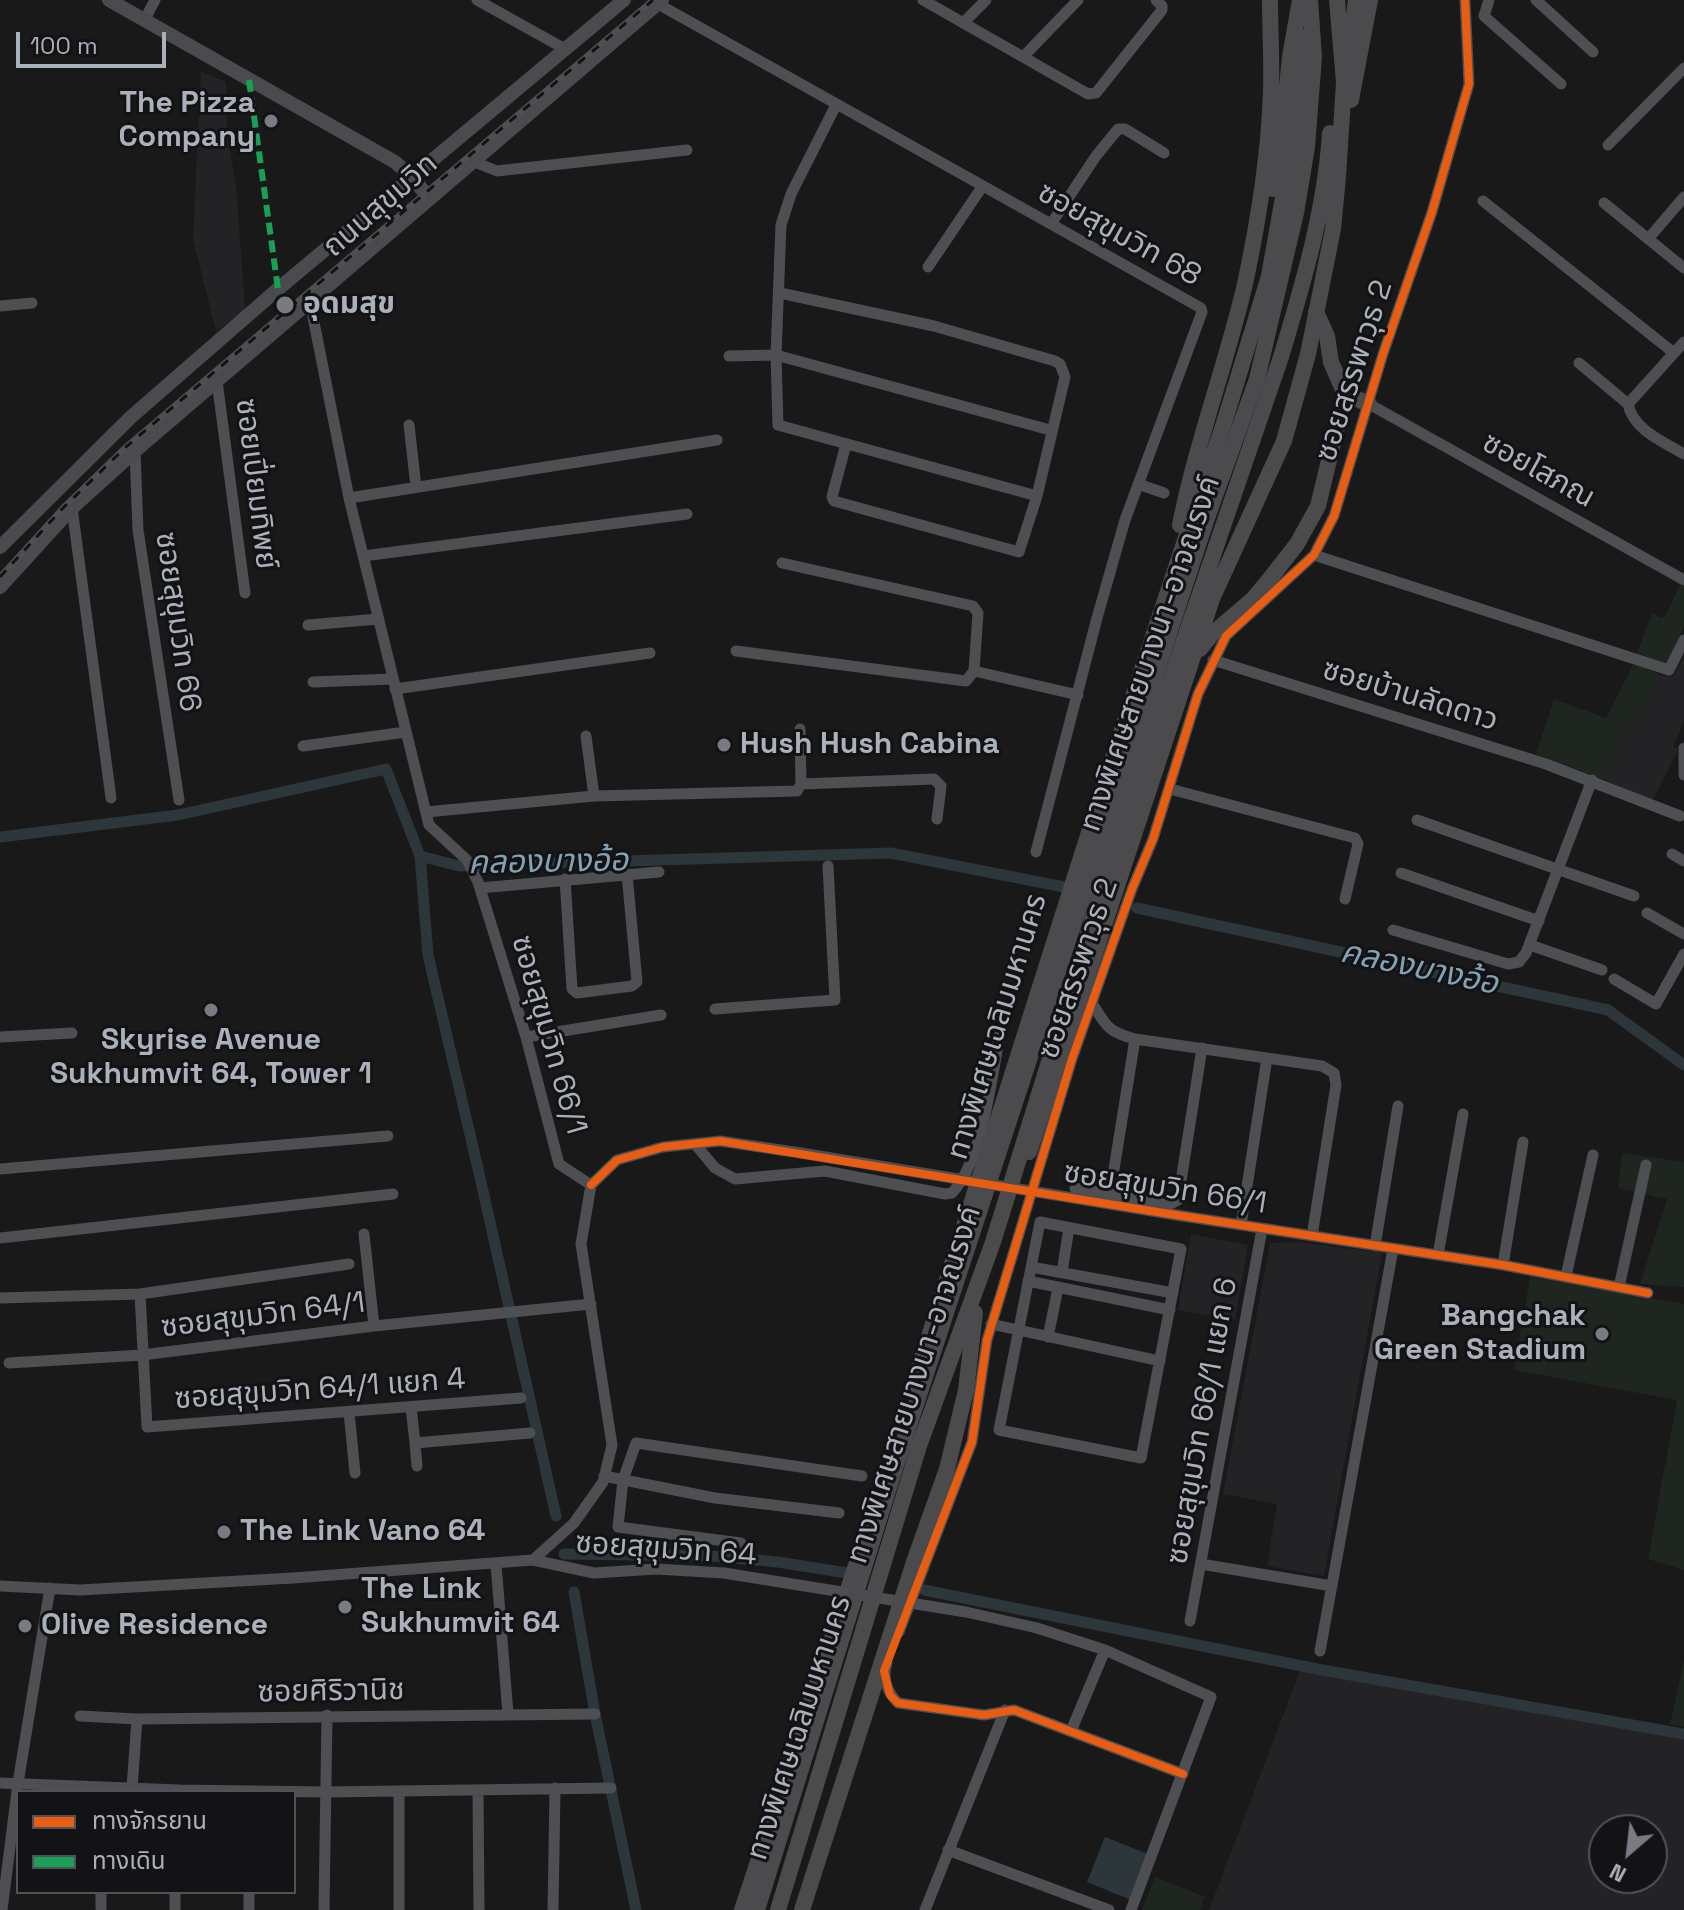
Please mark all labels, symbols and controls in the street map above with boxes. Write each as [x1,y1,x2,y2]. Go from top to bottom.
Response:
scale bar [20,16,170,66]
text: 100 m [30,30,98,61]
place label: The Pizza Company [119,86,255,156]
marker: The Pizza Company [262,112,280,130]
street label: ถนนสุขุมวิท [316,147,446,265]
street label: ซอยสุขุมวิท 68 [1031,175,1207,295]
street label: ซอยสรรพาวุธ 2 [1309,276,1401,466]
place label: อุดมสุข [303,287,395,323]
marker: อุดมสุข [274,294,296,316]
street label: ซอยเปี่ยมทิพย์ [227,397,283,571]
street label: ซอยโสภณ [1475,425,1601,517]
street label: ทางพิเศษสายบางนา-อาจณรงค์ [1073,472,1229,836]
street label: ซอยสุขุมวิท 66 [147,530,207,714]
street label: ซอยบ้านลัดดาว [1318,652,1502,740]
place label: Hush Hush Cabina [740,727,1000,763]
marker: Hush Hush Cabina [715,736,733,754]
water label: คลองบางอ้อ [468,842,628,884]
street label: ซอยสรรพาวุธ 2 [1031,874,1127,1064]
street label: ทางพิเศษเฉลิมมหานคร [940,890,1056,1164]
street label: ซอยสุขุมวิท 66/1 [502,932,594,1138]
water label: คลองบางอ้อ [1337,934,1501,1004]
marker: Skyrise Avenue Sukhumvit 64, Tower 1 [202,1001,220,1019]
place label: Skyrise Avenue Sukhumvit 64, Tower 1 [50,1023,372,1094]
street label: ซอยสุขุมวิท 66/1 [1061,1155,1269,1223]
street label: ทางพิเศษสายบางนา-อาจณรงค์ [840,1202,990,1568]
street label: ซอยสุขุมวิท 66/1 แยก 6 [1160,1275,1246,1567]
street label: ซอยสุขุมวิท 64/1 [159,1286,367,1346]
place label: Bangchak Green Stadium [1374,1299,1586,1370]
marker: Bangchak Green Stadium [1593,1325,1611,1343]
street label: ซอยสุขุมวิท 64/1 แยก 4 [173,1362,467,1418]
place label: The Link Vano 64 [240,1514,485,1550]
marker: The Link Vano 64 [215,1523,233,1541]
street label: ซอยสุขุมวิท 64 [574,1526,758,1574]
place label: The Link Sukhumvit 64 [361,1572,560,1642]
street label: ทางพิเศษเฉลิมมหานคร [740,1591,860,1865]
marker: The Link Sukhumvit 64 [336,1598,354,1616]
place label: Olive Residence [41,1608,268,1644]
marker: Olive Residence [16,1617,34,1635]
street label: ซอยศิริวานิช [257,1673,405,1711]
legend [16,1790,296,1894]
text: ทางจักรยาน [92,1805,207,1836]
north arrow [1588,1814,1668,1894]
text: ทางเดิน [92,1845,166,1876]
text: N [1605,1858,1631,1889]

